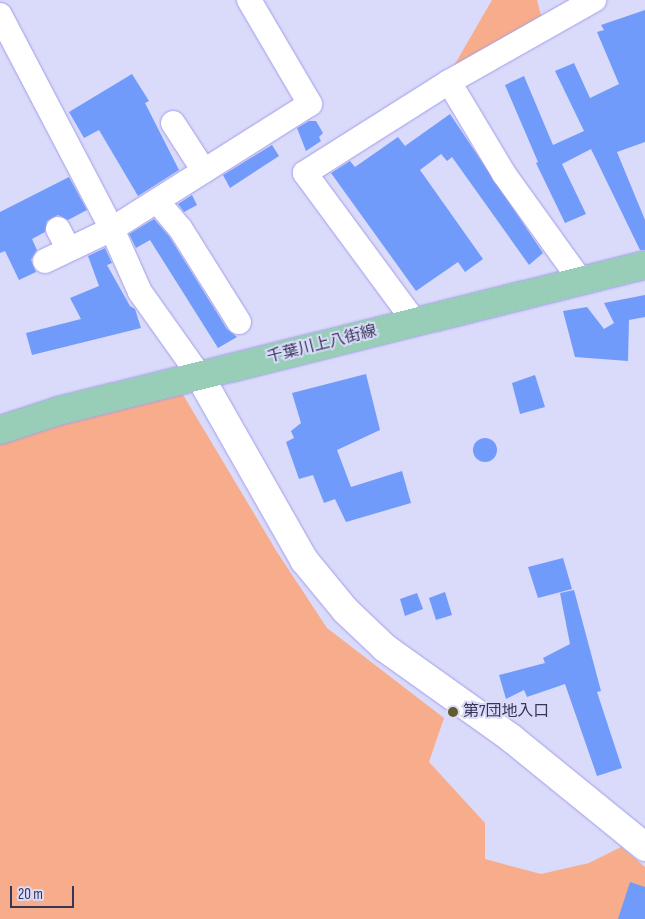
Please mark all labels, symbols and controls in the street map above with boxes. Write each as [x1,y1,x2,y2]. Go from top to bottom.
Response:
street label: 千葉川上八街線 [265,322,379,368]
place label: 第7団地入口 [463,702,549,722]
marker: 第7団地入口 [447,706,459,718]
scale bar [12,876,76,908]
text: 20 m [18,885,43,904]

